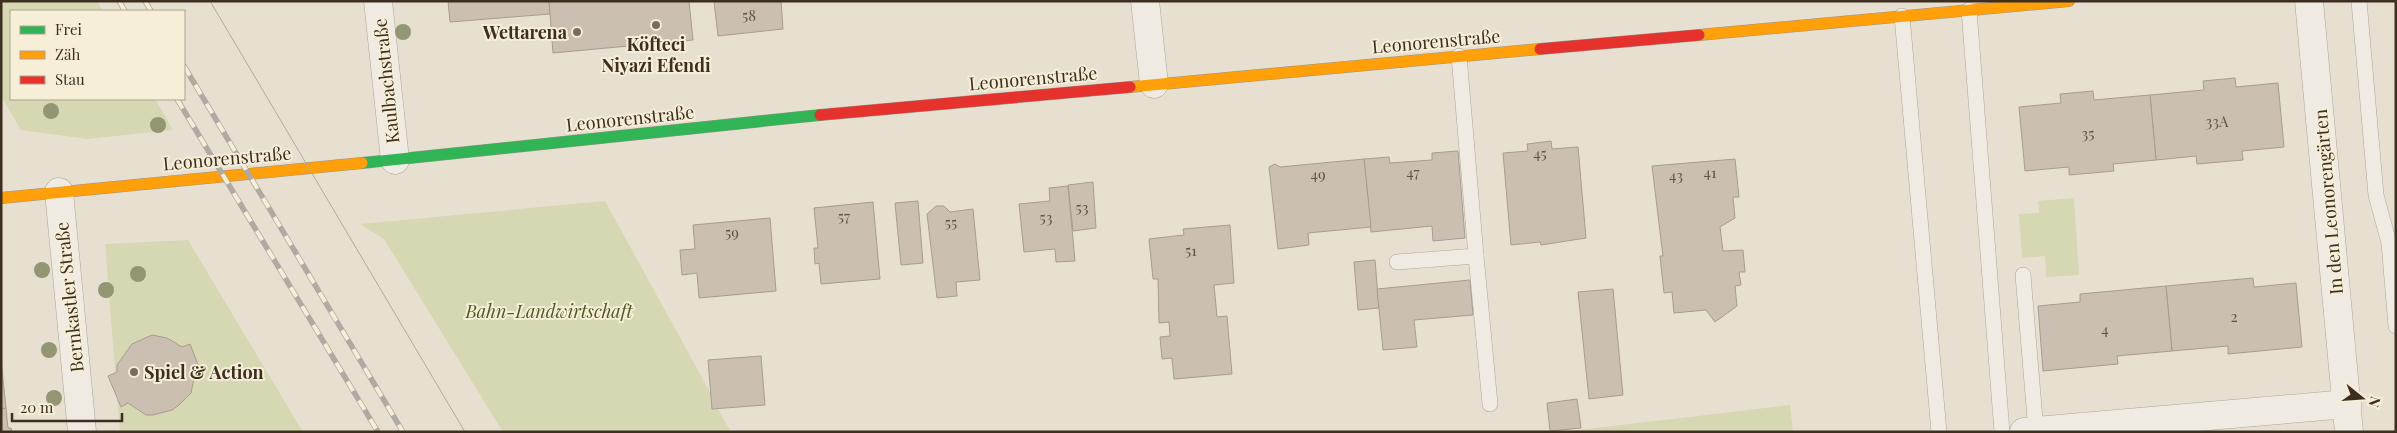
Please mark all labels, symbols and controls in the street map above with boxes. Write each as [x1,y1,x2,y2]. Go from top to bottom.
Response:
house number: 58 [742,5,756,25]
legend [10,10,185,100]
street label: Kaulbachstraße [367,17,405,145]
text: Frei [55,19,83,39]
marker: Köfteci Niyazi Efendi [650,19,662,31]
place label: Wettarena [482,20,568,44]
street label: Leonorenstraße [1371,23,1501,59]
marker: Wettarena [571,26,583,38]
place label: Köfteci Niyazi Efendi [601,32,711,77]
text: Zäh [55,44,80,64]
street label: Leonorenstraße [968,60,1098,96]
text: Stau [55,69,85,89]
street label: Leonorenstraße [565,99,695,137]
street label: In den Leonorengärten [2308,108,2348,296]
house number: 33A [2206,111,2229,131]
house number: 35 [2082,123,2095,143]
street label: Leonorenstraße [162,140,292,176]
house number: 45 [1533,143,1547,163]
house number: 47 [1406,162,1420,182]
house number: 41 [1704,162,1717,182]
house number: 49 [1310,164,1326,184]
house number: 43 [1669,165,1683,185]
house number: 53 [1076,197,1089,217]
house number: 57 [838,206,850,226]
house number: 53 [1040,207,1053,227]
house number: 55 [945,212,957,232]
street label: Bernkastler Straße [49,221,89,373]
house number: 59 [725,222,739,242]
house number: 51 [1185,240,1197,260]
park label: Bahn-Landwirtschaft [464,299,634,323]
house number: 2 [2230,306,2238,326]
house number: 4 [2101,319,2109,339]
place label: Spiel & Action [144,360,264,384]
marker: Spiel & Action [128,366,140,378]
north arrow [2337,373,2387,423]
scale bar [12,390,122,422]
text: N [2364,394,2385,410]
text: 20 m [20,397,54,417]

